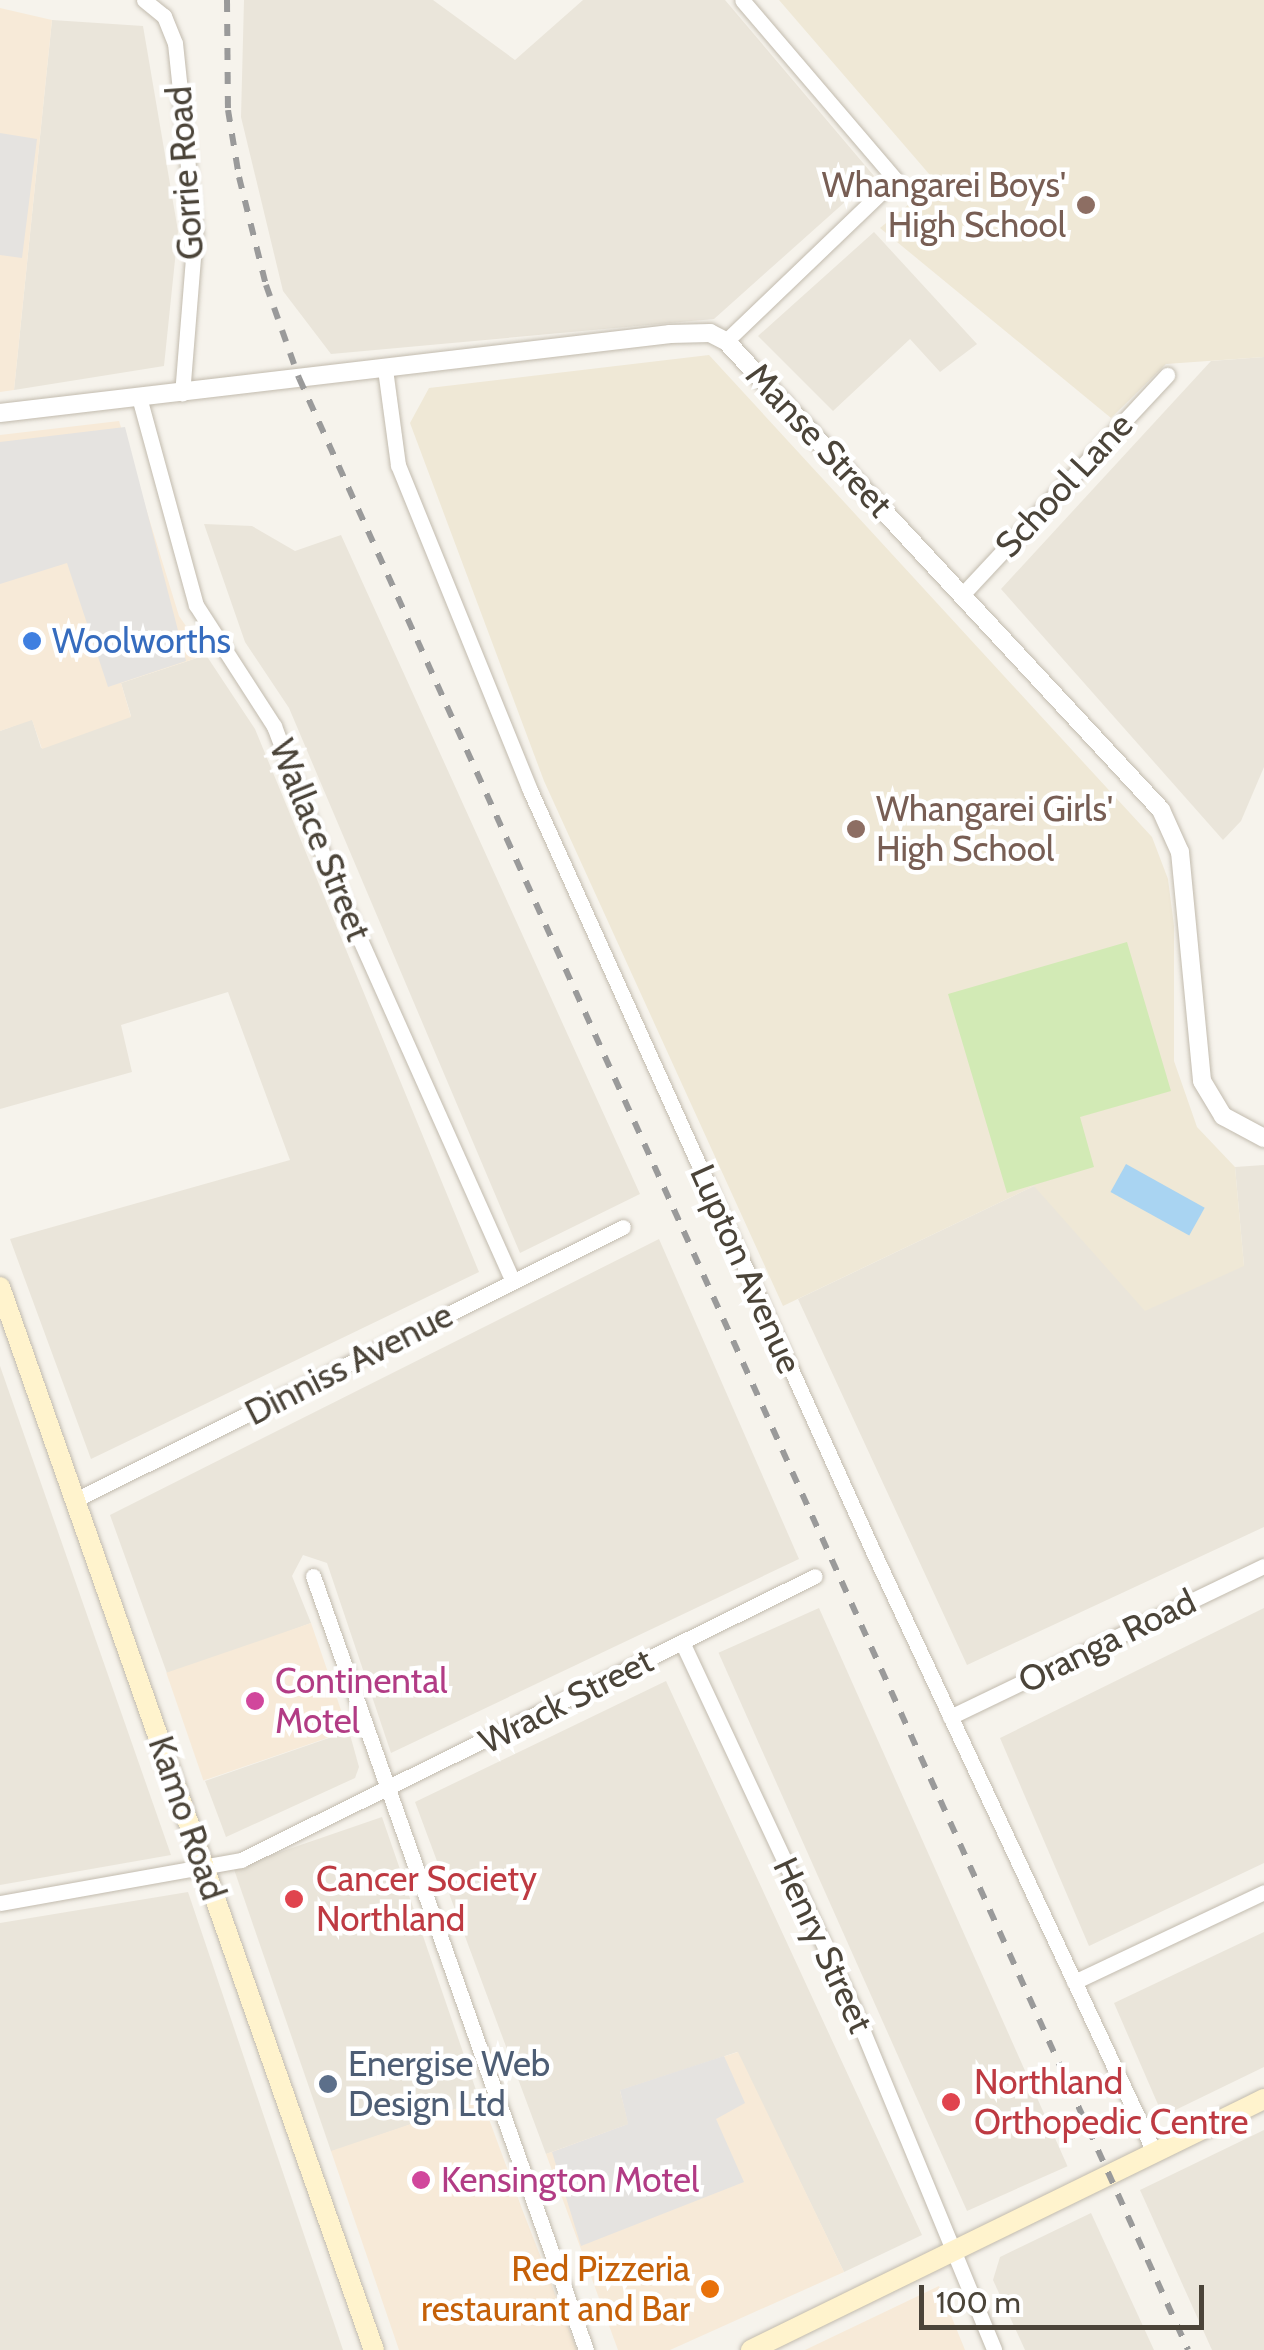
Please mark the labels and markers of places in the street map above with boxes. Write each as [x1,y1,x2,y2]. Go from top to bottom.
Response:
place label: Whangarei Boys' High School [822,164,1066,246]
marker: Whangarei Boys' High School [1075,194,1097,216]
place label: Woolworths [52,620,231,662]
marker: Woolworths [21,630,43,652]
place label: Whangarei Girls' High School [876,788,1113,870]
marker: Whangarei Girls' High School [845,818,867,840]
place label: Continental Motel [275,1660,447,1742]
marker: Continental Motel [244,1690,266,1712]
place label: Cancer Society Northland [316,1858,537,1940]
marker: Cancer Society Northland [281,1886,307,1912]
place label: Energise Web Design Ltd [348,2043,550,2125]
place label: Northland Orthopedic Centre [974,2061,1248,2143]
marker: Energise Web Design Ltd [317,2073,339,2095]
marker: Northland Orthopedic Centre [938,2089,964,2115]
place label: Kensington Motel [441,2159,699,2201]
marker: Kensington Motel [410,2169,432,2191]
place label: Red Pizzeria restaurant and Bar [421,2248,690,2330]
marker: Red Pizzeria restaurant and Bar [699,2278,721,2300]

